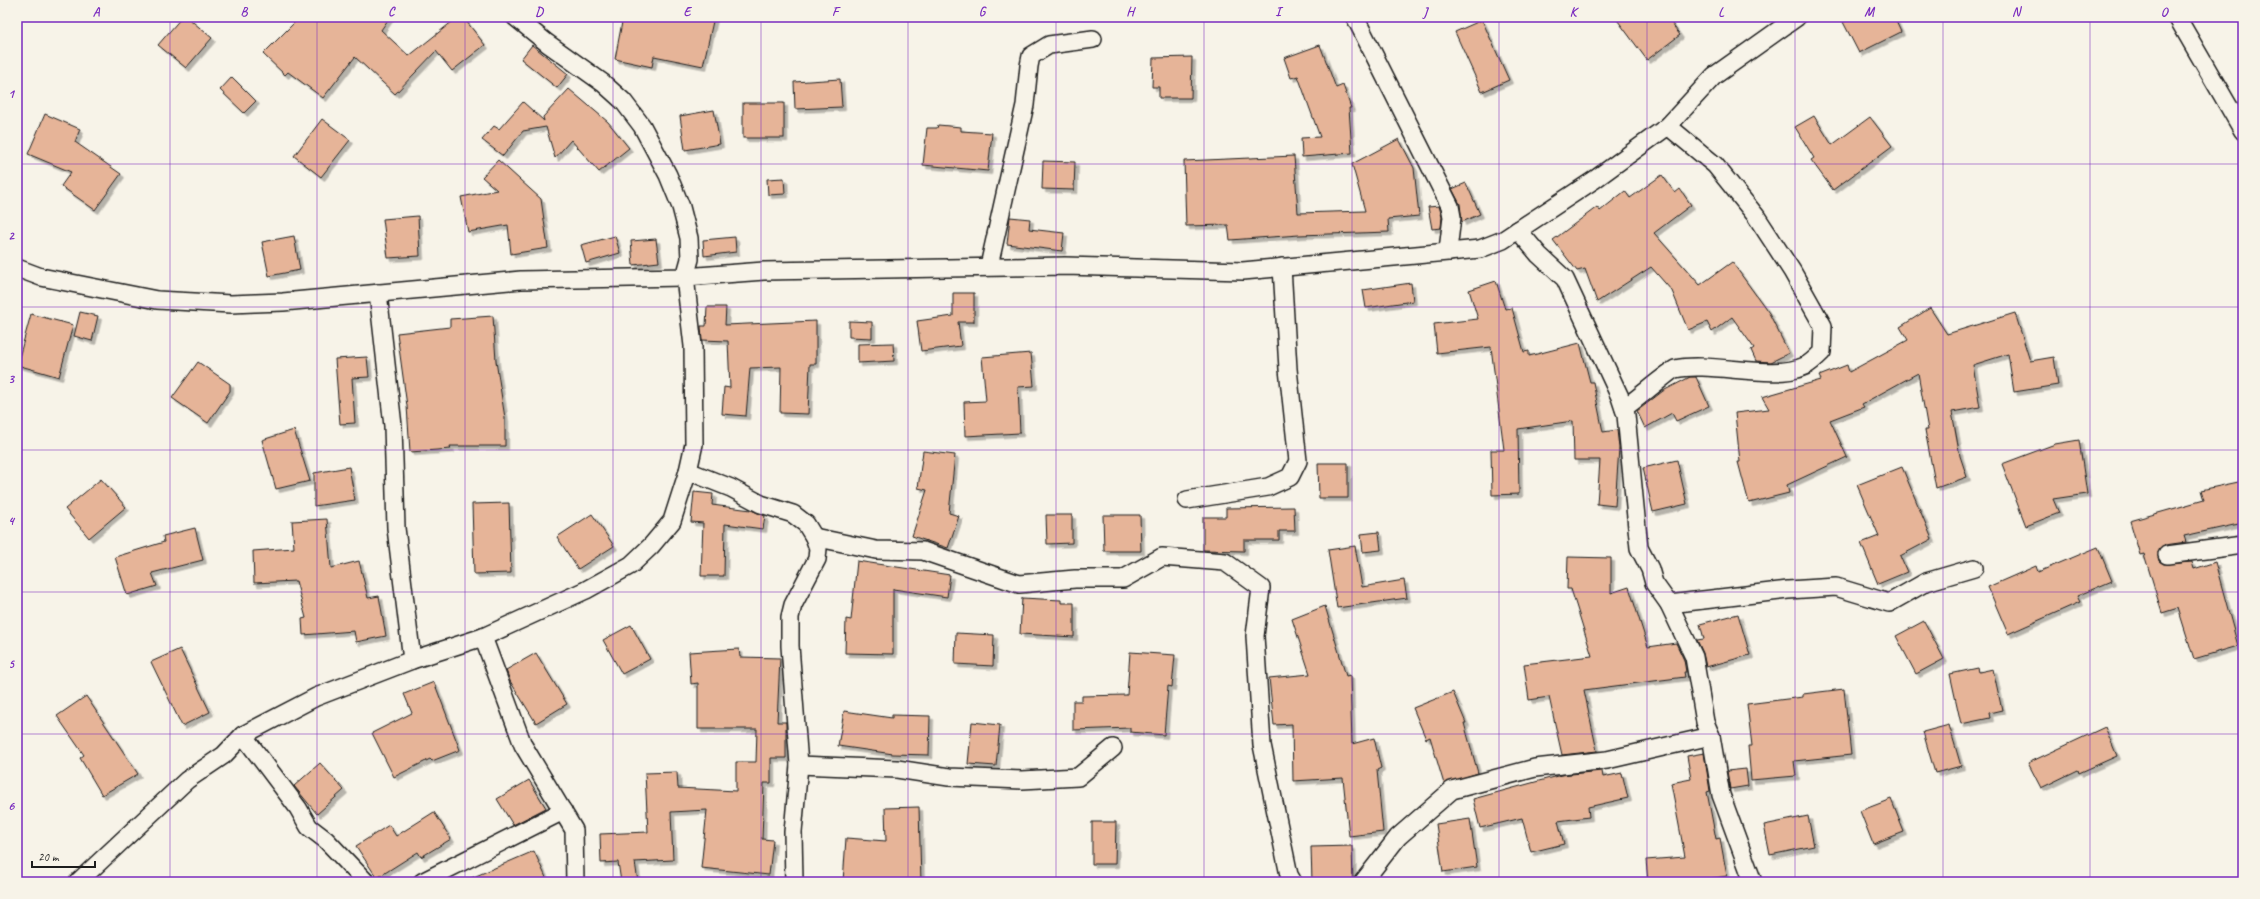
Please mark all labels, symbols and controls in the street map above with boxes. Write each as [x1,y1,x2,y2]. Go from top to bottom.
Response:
text: A [93,4,101,20]
text: B [241,4,249,20]
text: C [388,4,396,20]
text: D [535,4,544,20]
text: E [684,4,693,20]
text: F [832,4,841,20]
text: G [979,4,987,20]
text: H [1126,4,1136,20]
text: I [1275,4,1284,20]
text: J [1422,4,1429,20]
text: K [1570,4,1580,20]
text: L [1718,4,1725,20]
text: M [1864,4,1875,20]
text: N [2012,4,2023,20]
text: O [2161,4,2170,20]
text: 1 [8,86,16,102]
text: 2 [8,228,15,244]
text: 3 [8,371,15,387]
text: 4 [8,513,16,529]
text: 5 [8,656,15,672]
text: 6 [8,798,15,814]
scale bar [32,843,95,869]
text: 20 m [38,849,60,865]

